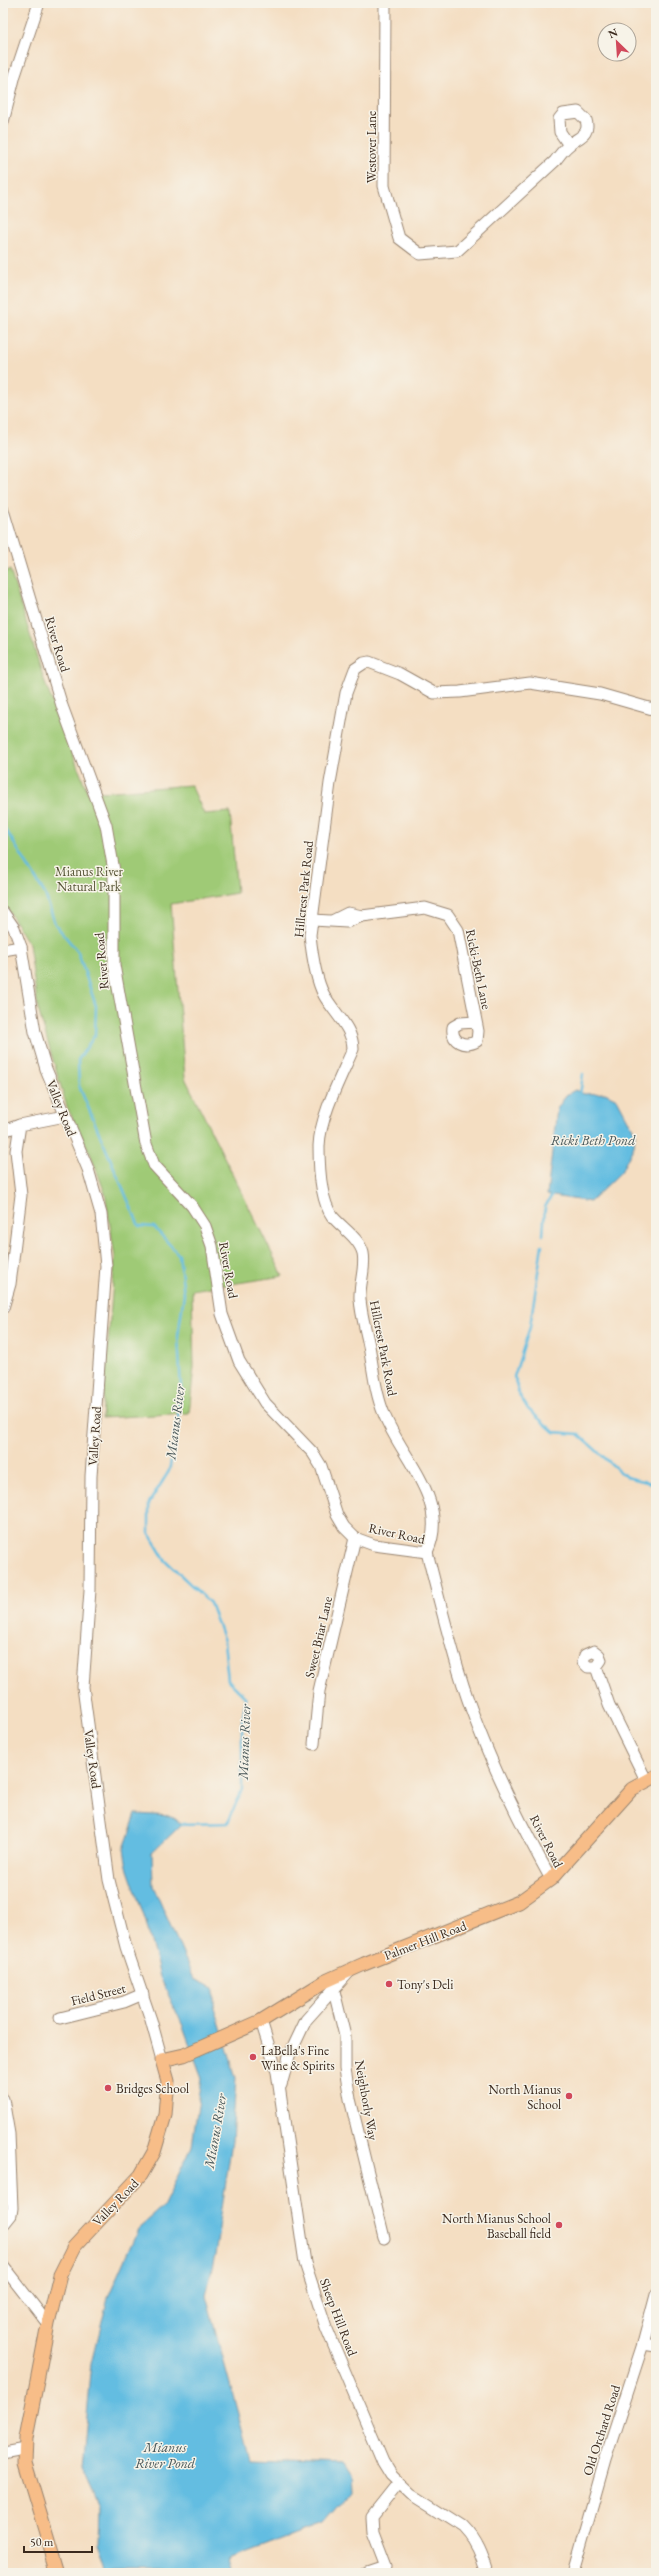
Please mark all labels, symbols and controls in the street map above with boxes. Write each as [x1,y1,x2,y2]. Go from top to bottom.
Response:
north arrow [597,22,637,62]
text: N [606,25,620,41]
street label: Westover Lane [363,111,380,183]
street label: River Road [41,614,74,674]
street label: Hillcrest Park Road [290,839,317,938]
park label: Mianus River Natural Park [55,863,124,895]
street label: Ricki-Beth Lane [462,928,495,1011]
street label: River Road [91,931,112,990]
street label: Valley Road [43,1077,81,1139]
water label: Ricki Beth Pond [551,1131,636,1149]
street label: River Road [215,1241,242,1300]
street label: Hillcrest Park Road [366,1299,401,1398]
water label: Mianus River [161,1383,189,1461]
street label: Valley Road [84,1405,105,1466]
street label: River Road [367,1519,427,1548]
street label: Sweet Briar Lane [301,1595,336,1680]
water label: Mianus River [234,1703,254,1781]
street label: Valley Road [80,1728,105,1790]
street label: River Road [526,1812,567,1871]
street label: Palmer Hill Road [382,1917,469,1964]
place label: Tony's Deli [397,1976,453,1993]
street label: Field Street [69,1979,127,2009]
marker: Tony's Deli [384,1979,394,1989]
place label: LaBella's Fine Wine & Spirits [261,2042,335,2074]
marker: LaBella's Fine Wine & Spirits [248,2052,258,2062]
street label: Neighborly Way [351,2059,382,2142]
place label: Bridges School [116,2080,189,2097]
place label: North Mianus School [489,2081,561,2113]
marker: Bridges School [103,2083,113,2093]
marker: North Mianus School [564,2091,574,2101]
water label: Mianus River [199,2092,231,2171]
street label: Valley Road [89,2175,142,2230]
place label: North Mianus School Baseball field [442,2210,551,2242]
marker: North Mianus School Baseball field [554,2220,564,2230]
street label: Sheep Hill Road [316,2276,361,2359]
street label: Old Orchard Road [579,2382,624,2478]
water label: Mianus River Pond [135,2438,196,2472]
scale bar [24,2528,92,2554]
text: 50 m [30,2534,54,2550]

